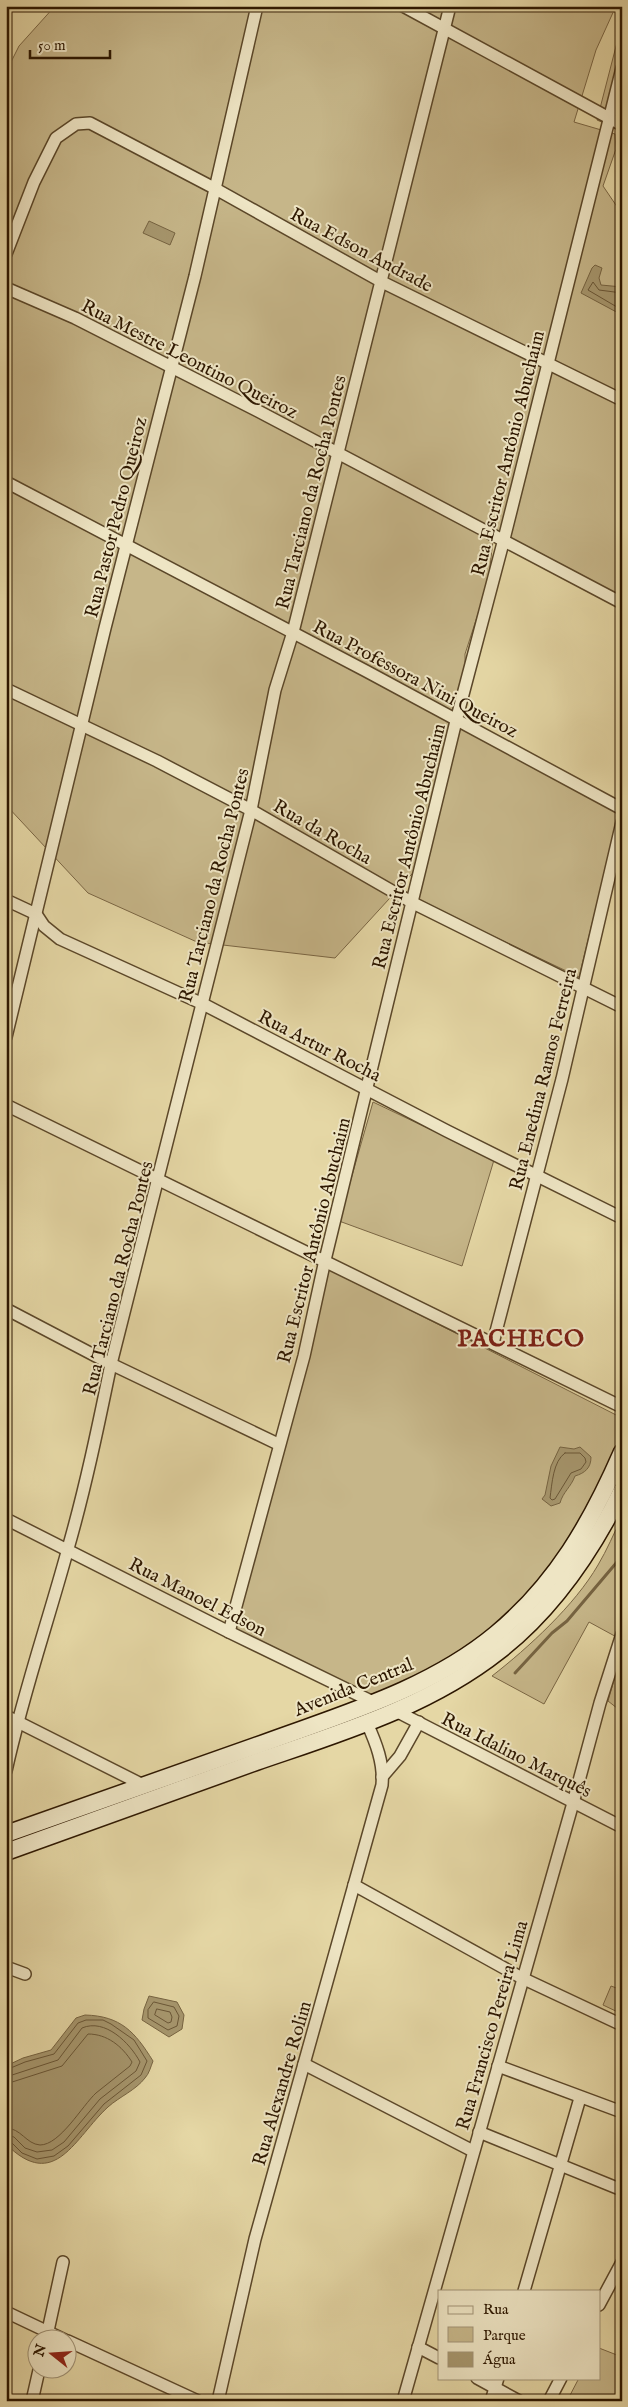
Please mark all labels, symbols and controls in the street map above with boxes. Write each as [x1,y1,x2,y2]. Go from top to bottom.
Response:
scale bar [30,28,110,60]
text: 50 m [38,36,66,55]
street label: Rua Edson Andrade [286,203,437,299]
street label: Rua Mestre Leontino Queiroz [77,295,302,425]
street label: Rua Escritor Antônio Abuchaim [467,328,551,579]
street label: Rua Tarciano da Rocha Pontes [271,373,353,612]
street label: Rua Pastor Pedro Queiroz [80,414,154,620]
street label: Rua Professora Nini Queiroz [308,615,522,744]
street label: Rua Escritor Antônio Abuchaim [368,721,452,972]
street label: Rua Tarciano da Rocha Pontes [174,766,256,1005]
street label: Rua da Rocha [268,795,376,871]
street label: Rua Enedina Ramos Ferreira [505,965,583,1193]
street label: Rua Artur Rocha [254,1005,385,1088]
street label: Rua Escritor Antônio Abuchaim [273,1115,357,1366]
street label: Rua Tarciano da Rocha Pontes [78,1159,160,1398]
district label: PACHECO [457,1324,585,1355]
street label: Rua Manoel Edson [124,1553,270,1643]
street label: Avenida Central [290,1653,418,1723]
street label: Rua Idalino Marquês [437,1708,595,1804]
street label: Rua Francisco Pereira Lima [451,1917,535,2133]
street label: Rua Alexandre Rolim [248,1998,318,2169]
legend [438,2290,600,2380]
text: Rua [483,2300,509,2319]
text: Parque [483,2326,526,2345]
north arrow [28,2330,78,2380]
text: N [30,2342,51,2360]
text: Água [482,2350,516,2369]

